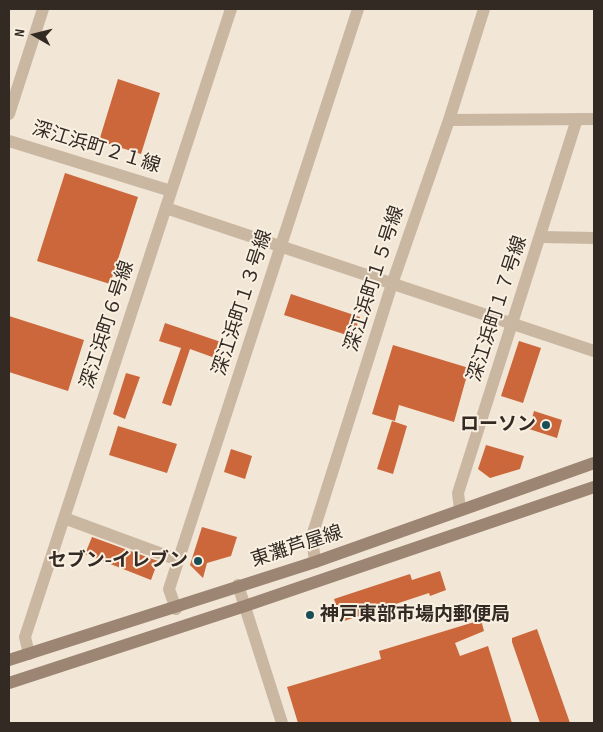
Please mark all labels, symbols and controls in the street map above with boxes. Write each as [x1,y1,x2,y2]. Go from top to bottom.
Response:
north arrow [10,10,60,60]
text: N [11,28,29,38]
street label: 深江浜町２１線 [29,118,163,178]
street label: 深江浜町１５号線 [341,203,409,355]
street label: 深江浜町１３号線 [209,227,277,379]
street label: 深江浜町１７号線 [464,233,532,385]
street label: 深江浜町６号線 [77,258,139,392]
place label: ローソン [460,414,536,436]
marker: ローソン [540,419,552,431]
street label: 東灘芦屋線 [248,521,346,573]
place label: セブン-イレブン [48,550,188,572]
marker: セブン-イレブン [192,555,204,567]
place label: 神戸東部市場内郵便局 [320,604,510,626]
marker: 神戸東部市場内郵便局 [304,609,316,621]

